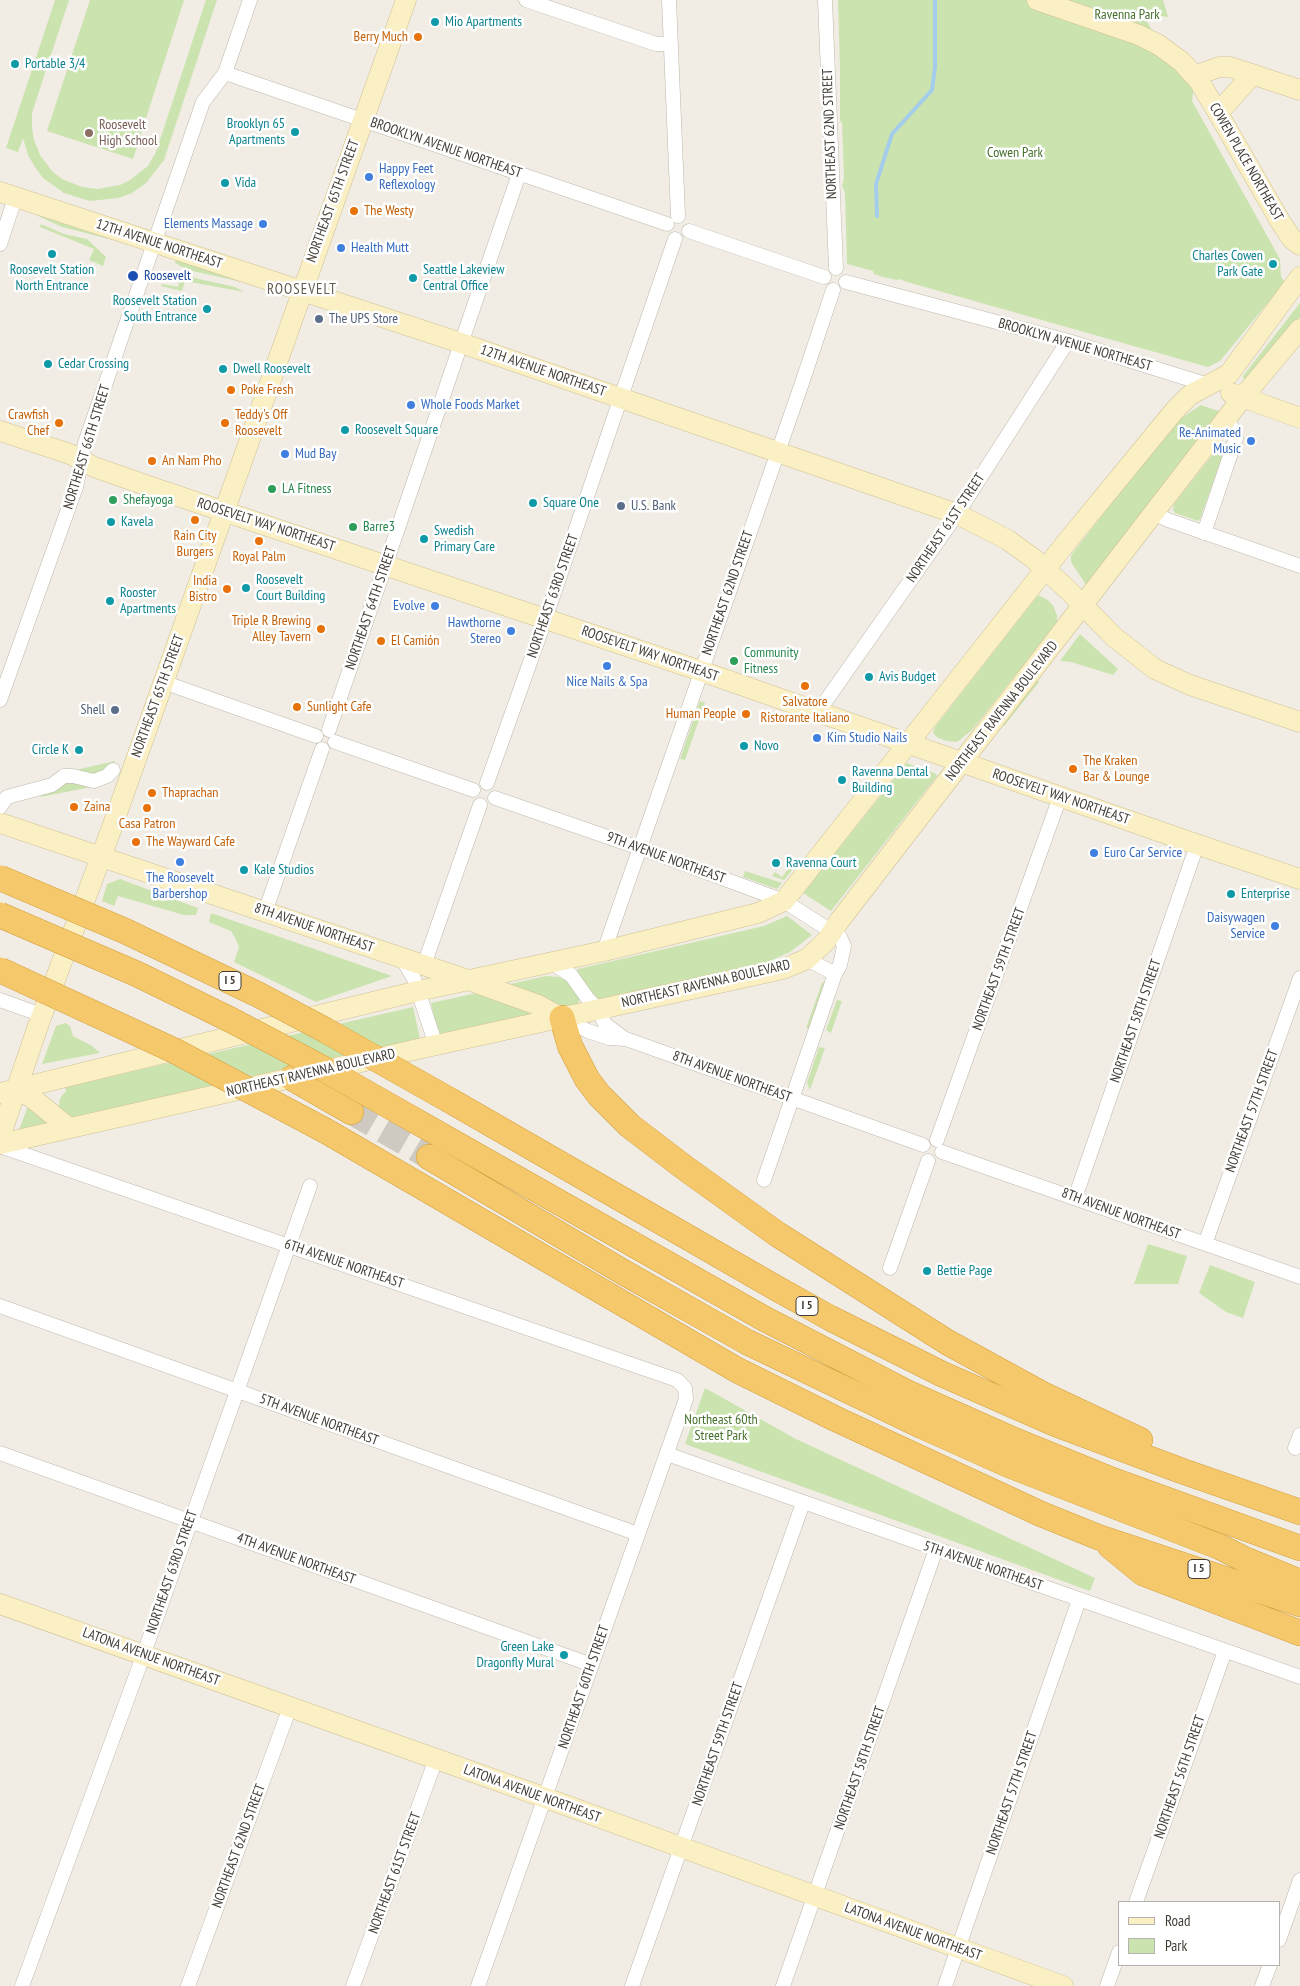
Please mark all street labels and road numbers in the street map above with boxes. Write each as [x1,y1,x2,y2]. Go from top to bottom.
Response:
street label: NORTHEAST 62ND STREET [819,68,841,200]
street label: COWEN PLACE NORTHEAST [1205,100,1287,224]
street label: BROOKLYN AVENUE NORTHEAST [368,114,524,182]
street label: NORTHEAST 65TH STREET [303,137,363,265]
street label: 12TH AVENUE NORTHEAST [94,216,224,272]
street label: BROOKLYN AVENUE NORTHEAST [996,315,1154,375]
street label: 12TH AVENUE NORTHEAST [478,342,608,400]
street label: NORTHEAST 66TH STREET [60,383,114,511]
street label: NORTHEAST 61ST STREET [903,470,989,586]
street label: ROOSEVELT WAY NORTHEAST [195,495,337,555]
street label: NORTHEAST 62ND STREET [699,529,757,657]
street label: NORTHEAST 63RD STREET [524,532,582,660]
street label: NORTHEAST 64TH STREET [342,544,400,672]
street label: ROOSEVELT WAY NORTHEAST [579,623,721,685]
street label: NORTHEAST 65TH STREET [128,632,188,760]
street label: NORTHEAST RAVENNA BOULEVARD [942,638,1062,784]
street label: ROOSEVELT WAY NORTHEAST [990,766,1132,828]
street label: 9TH AVENUE NORTHEAST [604,829,728,887]
street label: 8TH AVENUE NORTHEAST [252,900,376,956]
street label: NORTHEAST 59TH STREET [969,905,1029,1033]
street label: NORTHEAST RAVENNA BOULEVARD [620,956,792,1012]
street label: NORTHEAST 58TH STREET [1107,957,1165,1085]
road number: I 5 [219,971,241,990]
street label: NORTHEAST RAVENNA BOULEVARD [225,1045,397,1101]
street label: NORTHEAST 57TH STREET [1222,1047,1282,1175]
street label: 8TH AVENUE NORTHEAST [670,1048,794,1106]
street label: 8TH AVENUE NORTHEAST [1059,1185,1183,1243]
street label: 6TH AVENUE NORTHEAST [282,1236,406,1292]
road number: I 5 [796,1296,818,1315]
street label: 5TH AVENUE NORTHEAST [257,1391,381,1449]
street label: NORTHEAST 63RD STREET [143,1508,201,1636]
street label: 4TH AVENUE NORTHEAST [234,1530,358,1588]
street label: 5TH AVENUE NORTHEAST [921,1538,1045,1594]
road number: I 5 [1188,1560,1210,1578]
street label: NORTHEAST 60TH STREET [555,1623,613,1751]
street label: LATONA AVENUE NORTHEAST [80,1624,222,1690]
street label: NORTHEAST 59TH STREET [689,1680,747,1808]
street label: NORTHEAST 58TH STREET [831,1704,889,1832]
street label: NORTHEAST 56TH STREET [1151,1713,1209,1841]
street label: NORTHEAST 57TH STREET [983,1729,1041,1857]
street label: LATONA AVENUE NORTHEAST [461,1761,603,1827]
street label: NORTHEAST 62ND STREET [209,1782,269,1910]
street label: NORTHEAST 61ST STREET [365,1810,425,1936]
street label: LATONA AVENUE NORTHEAST [842,1899,984,1965]

